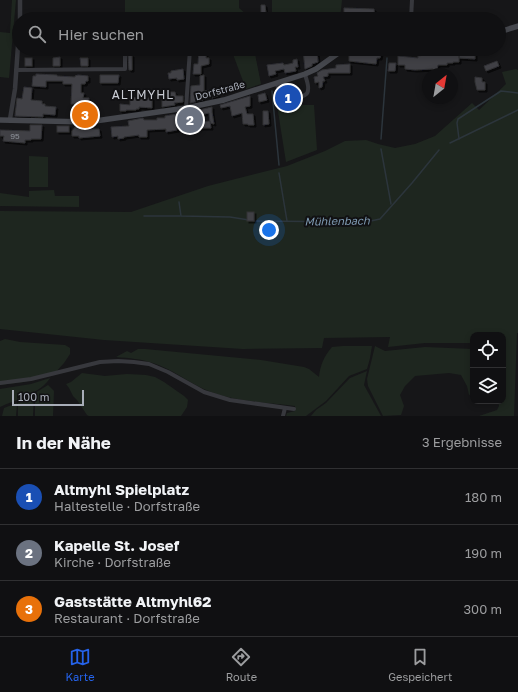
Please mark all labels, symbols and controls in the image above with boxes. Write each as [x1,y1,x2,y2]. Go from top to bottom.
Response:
search box [12,12,506,56]
icon: search [26,23,48,45]
text: Hier suchen [58,25,144,43]
north arrow [422,68,458,104]
street label: Dorfstraße [194,78,246,102]
pin: 1 [275,83,301,113]
district label: ALTMYHL [112,87,174,102]
pin: 3 [72,100,98,130]
pin: 2 [177,105,203,135]
house number: 95 [10,131,20,141]
water label: Mühlenbach [304,213,371,228]
your location [259,220,279,240]
map controls [470,332,506,404]
button: locate [470,332,506,368]
button: layers [470,368,506,404]
scale bar [12,388,84,407]
text: 100 m [18,390,49,403]
text: In der Nähe [16,432,111,453]
text: 3 Ergebnisse [422,434,502,450]
text: Altmyhl Spielplatz [54,480,189,498]
text: 1 [26,489,32,505]
text: 180 m [465,489,502,505]
text: Haltestelle · Dorfstraße [54,498,200,514]
text: Kapelle St. Josef [54,536,179,554]
text: 2 [25,545,33,561]
text: 190 m [465,545,502,561]
text: Kirche · Dorfstraße [54,554,171,570]
text: Gaststätte Altmyhl62 [54,592,211,610]
text: 3 [25,601,33,617]
text: 300 m [464,601,502,617]
text: Restaurant · Dorfstraße [54,610,200,626]
tab: Karte [66,646,95,683]
tab: Route [226,646,257,683]
tab: Gespeichert [388,646,452,683]

